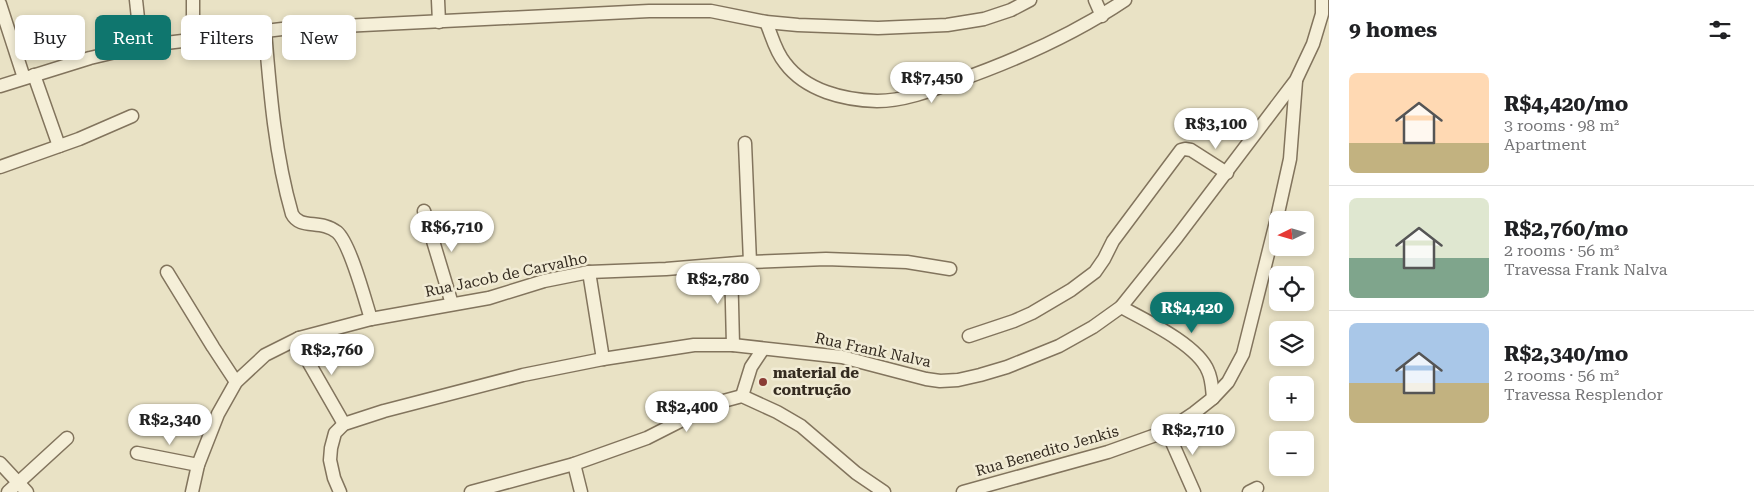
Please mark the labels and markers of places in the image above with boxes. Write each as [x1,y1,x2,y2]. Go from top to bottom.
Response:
pin: R$7,450 [886,62,978,104]
pin: R$3,100 [1170,108,1262,150]
pin: R$6,710 [406,210,498,253]
pin: R$2,780 [672,262,764,305]
pin: R$4,420 [1146,292,1238,334]
pin: R$2,760 [286,334,378,376]
place label: material de contrução [773,364,859,399]
marker: material de contrução [757,376,769,388]
pin: R$2,400 [641,390,733,433]
pin: R$2,340 [124,404,216,446]
pin: R$2,710 [1147,414,1239,456]

